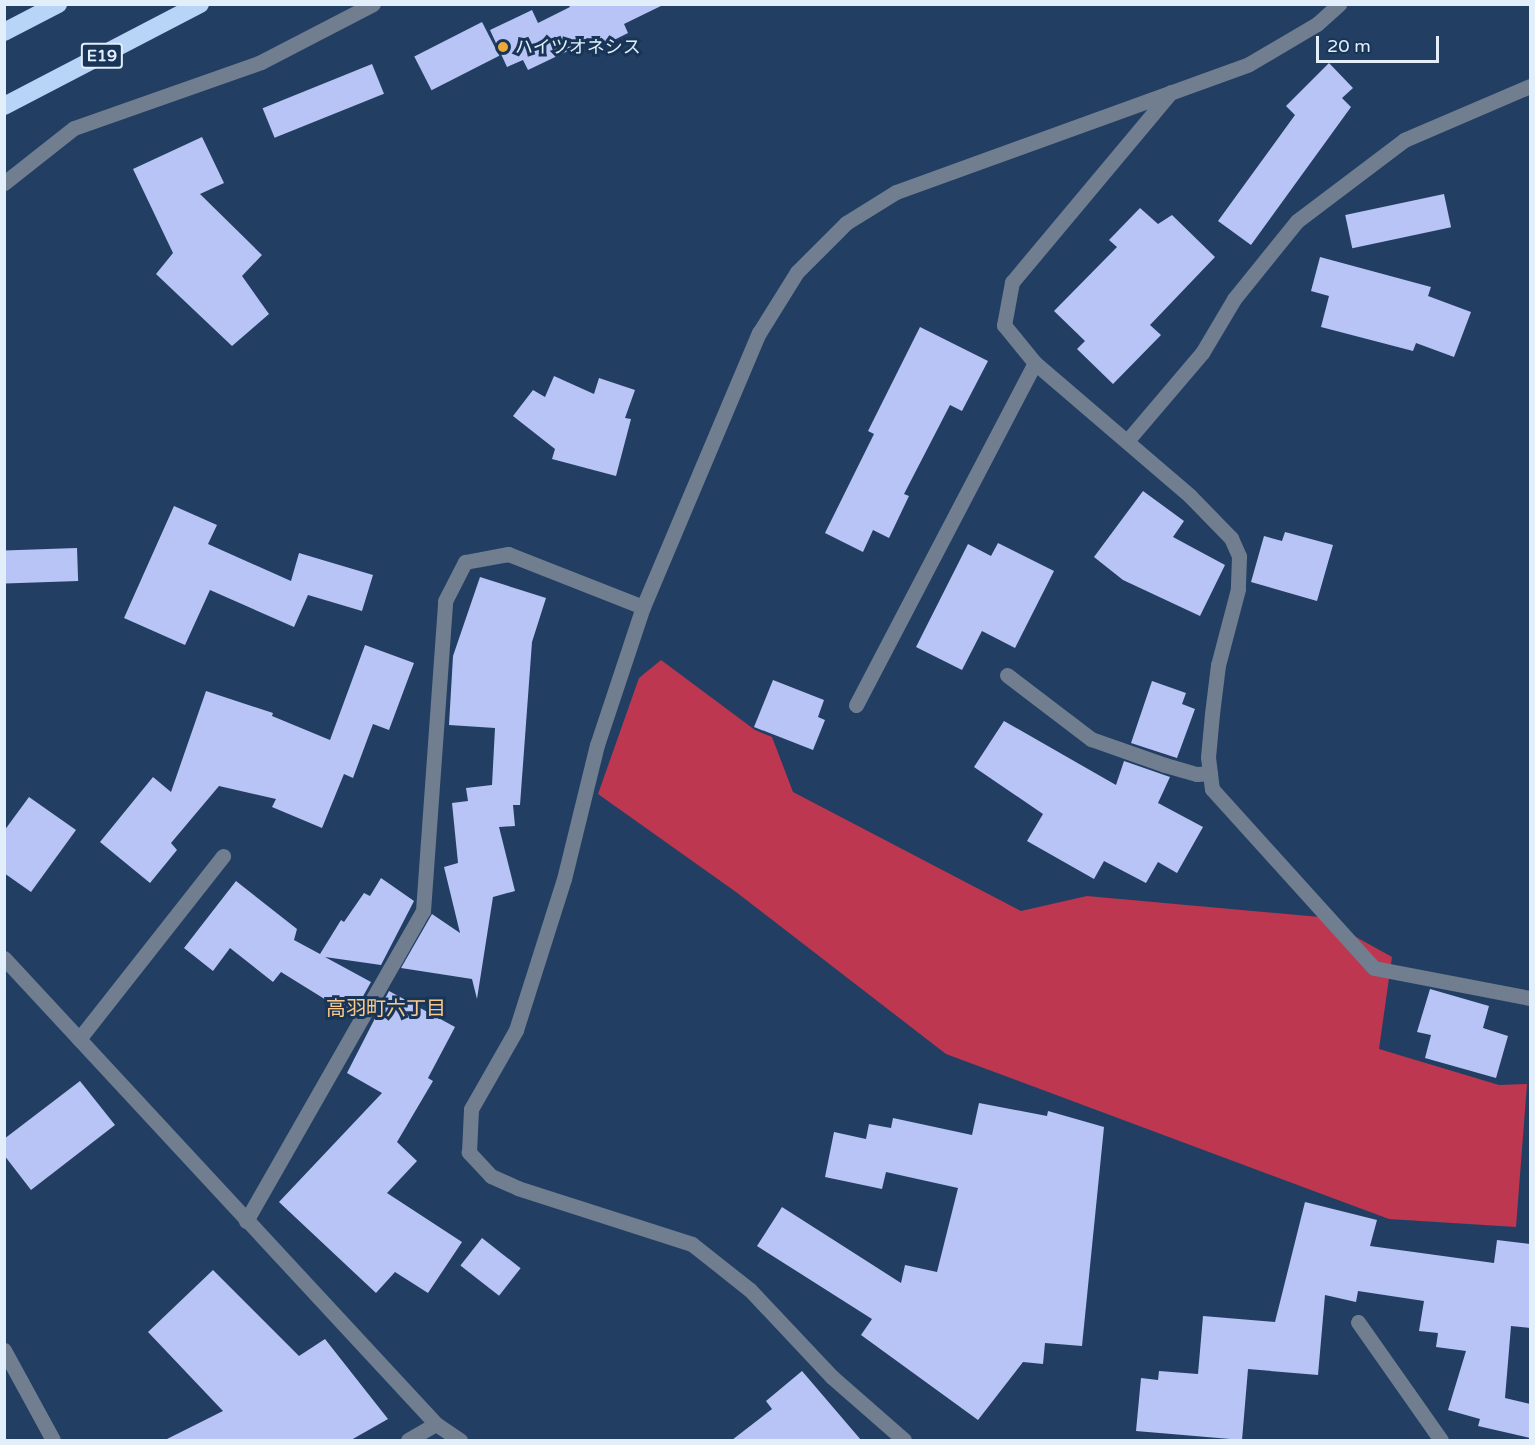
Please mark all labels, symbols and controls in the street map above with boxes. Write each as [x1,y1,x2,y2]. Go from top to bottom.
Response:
scale bar [1319,24,1442,62]
text: 20 m [1327,35,1371,57]
place label: ハイツオネシス [515,36,641,58]
marker: ハイツオネシス [496,40,510,54]
road number: E19 [80,43,124,69]
district label: 高羽町六丁目 [326,997,446,1021]

